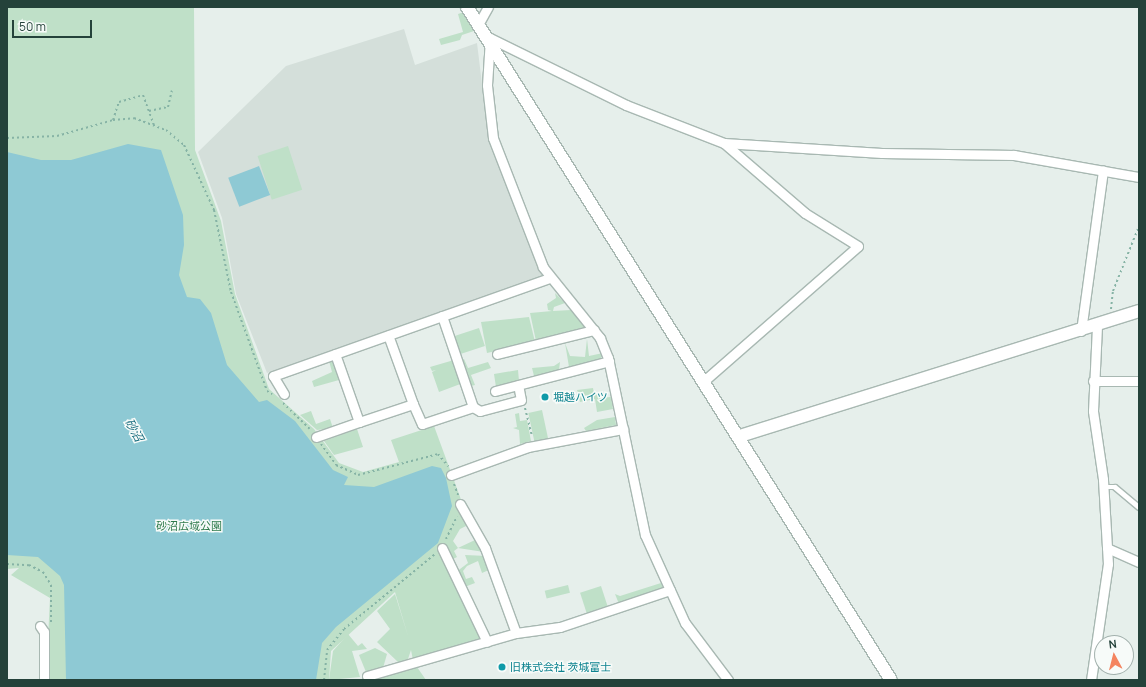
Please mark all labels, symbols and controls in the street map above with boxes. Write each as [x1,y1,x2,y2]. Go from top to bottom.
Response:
scale bar [14,12,94,38]
text: 50 m [19,18,46,35]
place label: 堀越ハイツ [553,390,608,404]
marker: 堀越ハイツ [540,392,550,402]
water label: 砂沼 [122,416,146,444]
park label: 砂沼広域公園 [156,519,222,533]
north arrow [1094,635,1134,675]
text: N [1108,636,1117,652]
place label: 旧株式会社 茨城富士 [510,660,611,674]
marker: 旧株式会社 茨城富士 [497,662,507,672]

